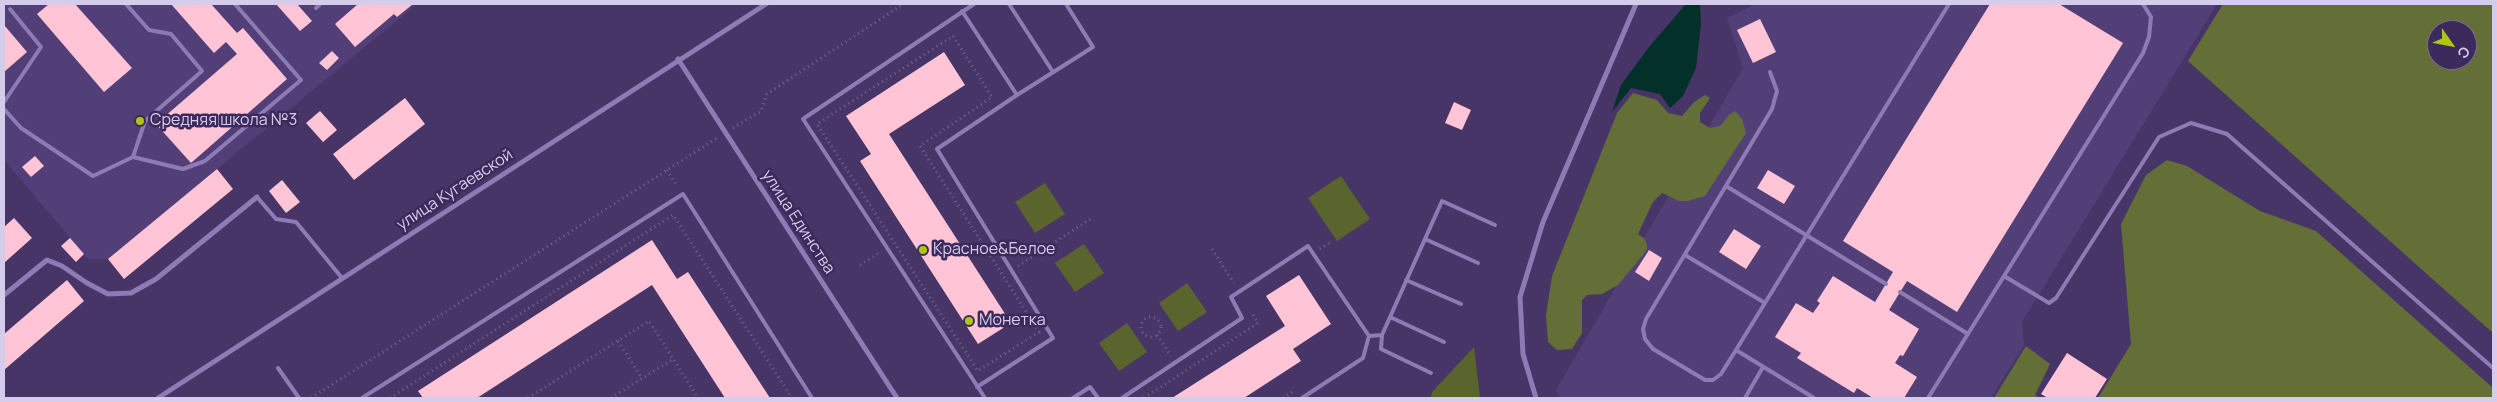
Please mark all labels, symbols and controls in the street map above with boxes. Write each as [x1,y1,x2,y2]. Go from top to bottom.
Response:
north arrow [2427,20,2477,70]
text: С [2453,43,2475,62]
place label: Средняя школа №3 [150,111,297,131]
marker: Средняя школа №3 [134,115,146,127]
street label: улица Кугаевской [393,145,517,235]
street label: улица Единства [757,167,839,277]
place label: Красное&Белое [933,240,1055,260]
marker: Красное&Белое [917,244,929,256]
place label: Монетка [979,311,1046,331]
marker: Монетка [963,315,975,327]

